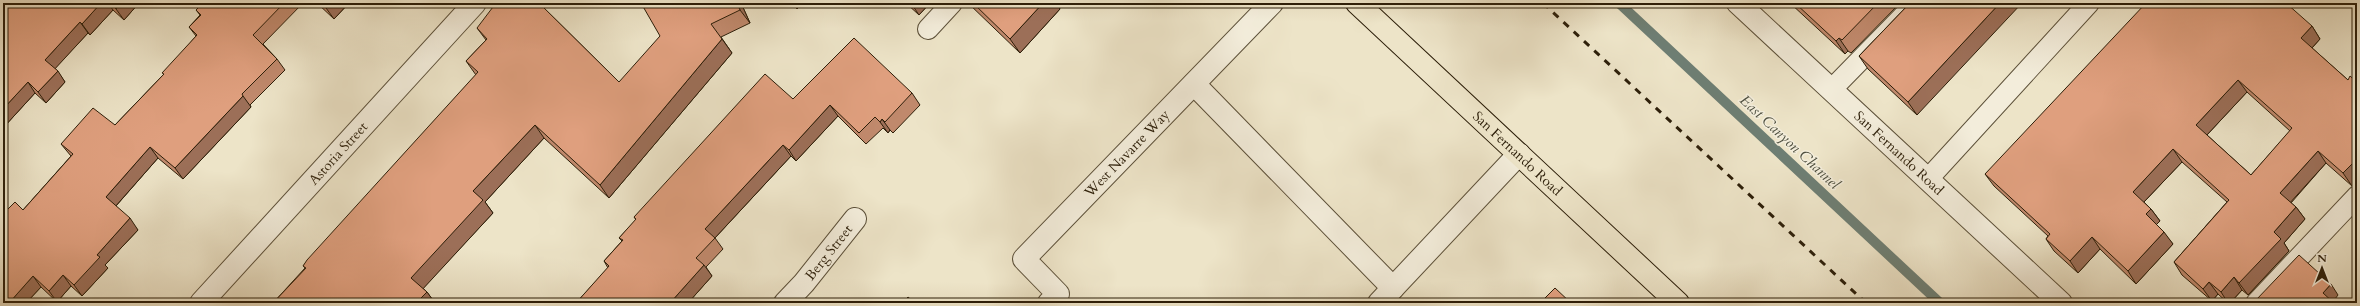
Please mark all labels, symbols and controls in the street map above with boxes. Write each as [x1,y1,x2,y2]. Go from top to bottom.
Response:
water label: East Canyon Channel [1735,90,1845,194]
street label: West Navarre Way [1079,105,1174,202]
street label: San Fernando Road [1469,107,1567,200]
street label: San Fernando Road [1850,107,1948,200]
street label: Astoria Street [305,117,372,189]
street label: Berg Street [801,220,857,284]
north arrow [2302,248,2342,288]
text: N [2317,251,2327,266]

